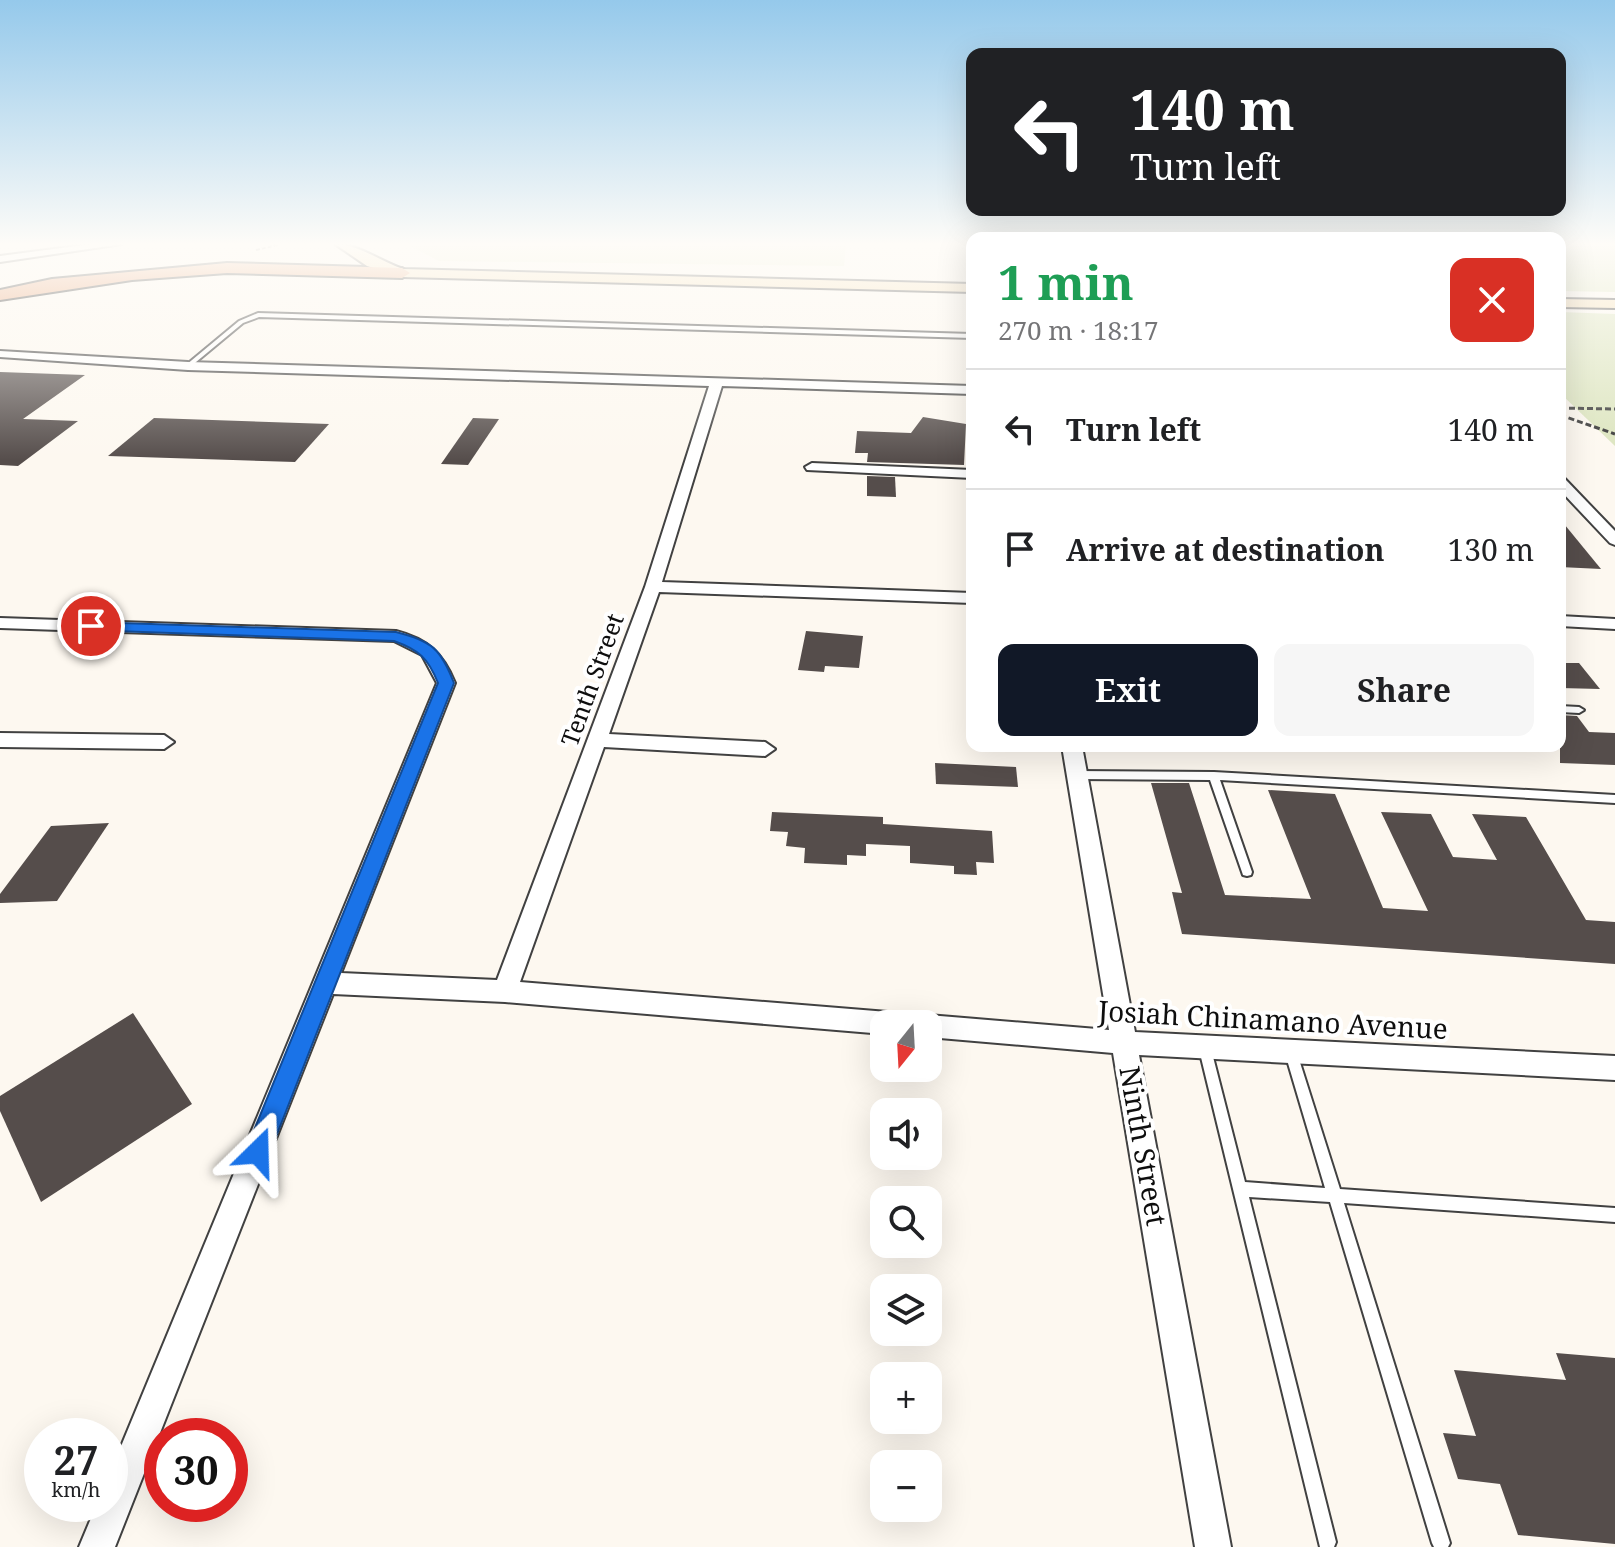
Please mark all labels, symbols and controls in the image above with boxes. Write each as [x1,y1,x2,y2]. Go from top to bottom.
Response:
text: 140 m [1130,70,1295,146]
icon: left [998,80,1102,184]
text: Turn left [1130,142,1281,191]
text: 1 min [998,249,1134,314]
button: close [1450,258,1534,342]
text: 270 m · 18:17 [998,312,1159,348]
icon: left [998,407,1042,451]
text: Turn left [1066,409,1201,450]
text: 140 m [1448,409,1534,450]
icon: arrive [998,527,1042,571]
text: Arrive at destination [1066,529,1385,570]
text: 130 m [1448,529,1534,570]
pin [57,592,125,660]
icon: arrive [69,604,113,648]
street label: Tenth Street [552,609,631,750]
button: Exit [998,644,1258,736]
button: Share [1274,644,1534,736]
street label: Josiah Chinamano Avenue [1096,991,1449,1047]
north arrow [870,1010,942,1082]
map controls [870,1010,942,1522]
street label: Ninth Street [1111,1063,1177,1229]
button: sound [870,1098,942,1170]
position arrow [216,1110,300,1194]
button: search [870,1186,942,1258]
button: layers [870,1274,942,1346]
button: + [870,1362,942,1434]
speed limit sign: 30 [144,1418,248,1522]
text: 27 [53,1432,99,1487]
button: − [870,1450,942,1522]
text: km/h [51,1476,101,1503]

